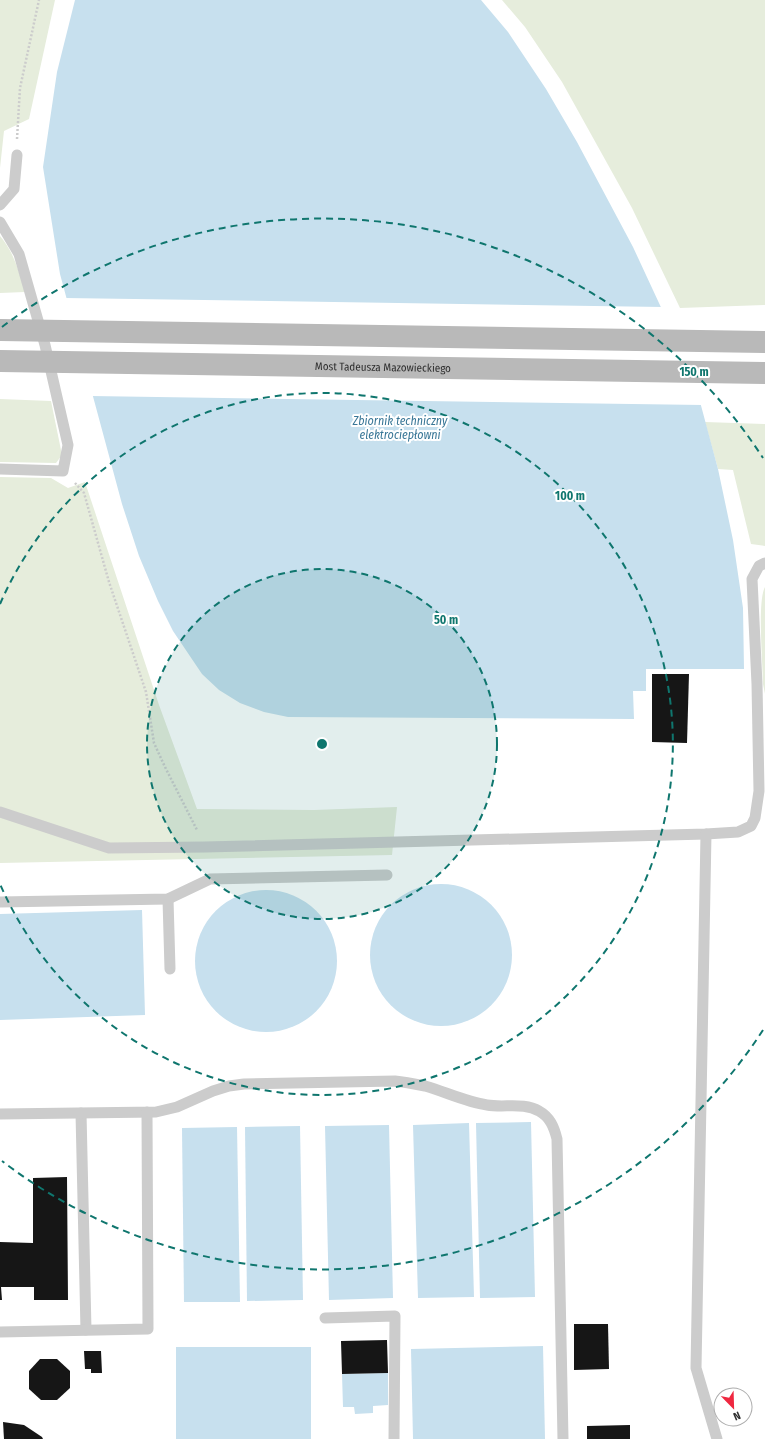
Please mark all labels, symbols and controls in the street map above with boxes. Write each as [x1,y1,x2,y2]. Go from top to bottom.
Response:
street label: Most Tadeusza Mazowieckiego [315,360,451,375]
text: 150 m [679,365,709,379]
water label: Zbiornik techniczny elektrociepłowni [352,414,448,442]
text: 100 m [555,489,585,503]
text: 50 m [434,613,458,627]
centre of rings [315,737,329,751]
north arrow [713,1387,753,1427]
text: N [731,1408,742,1423]

